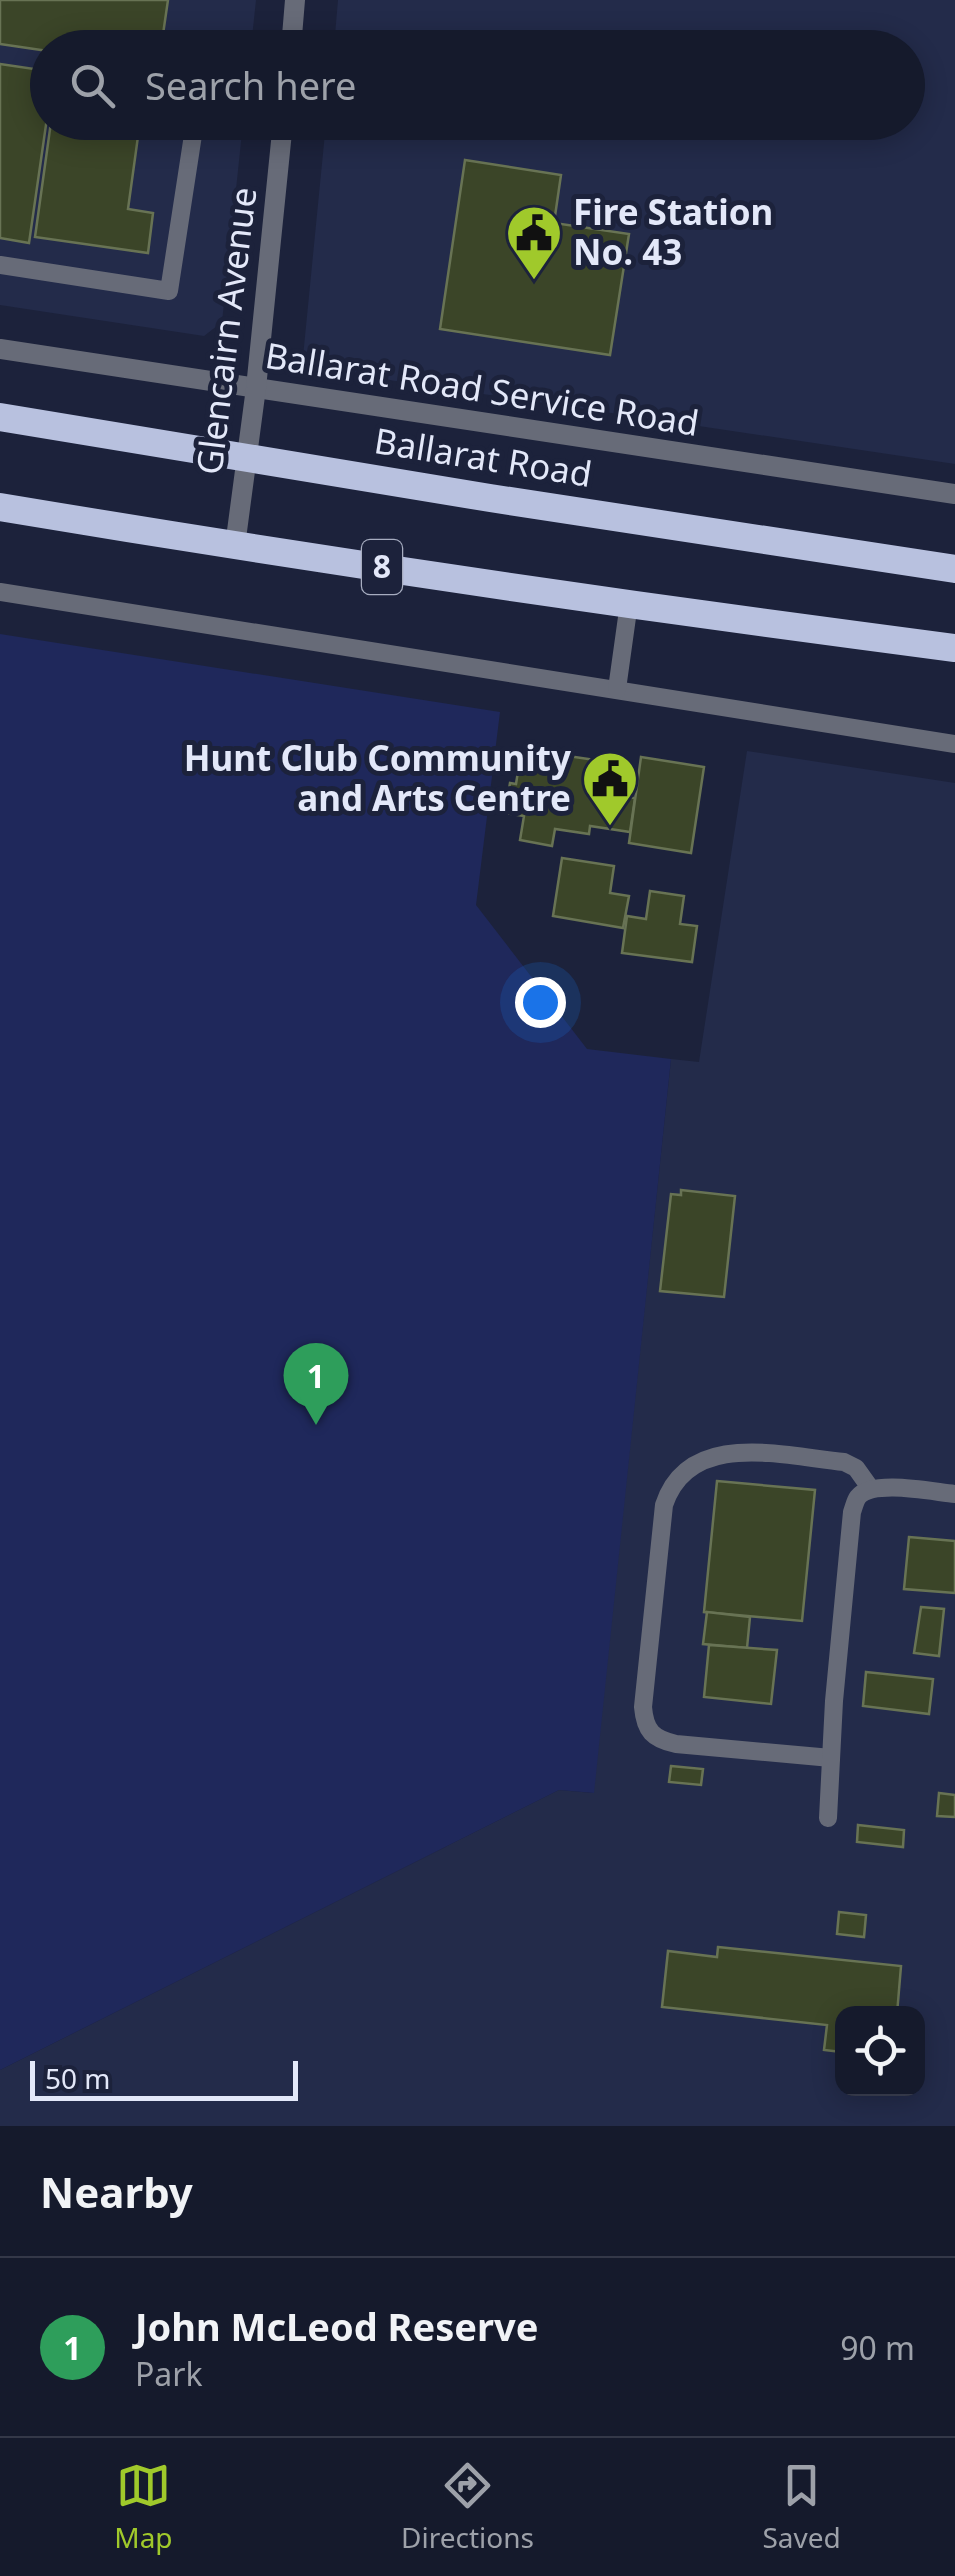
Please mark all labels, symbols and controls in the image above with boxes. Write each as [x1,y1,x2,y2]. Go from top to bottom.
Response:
search box [30,30,925,140]
icon: search [65,58,120,113]
text: Search here [145,59,356,111]
street label: Glencairn Avenue [185,184,266,477]
place label: Fire Station No. 43 [573,188,773,275]
public building icon: Fire Station No. 43 [504,203,564,282]
street label: Ballarat Road Service Road [262,331,702,446]
street label: Ballarat Road [371,416,595,497]
road number: 8 [362,540,402,594]
place label: Hunt Club Community and Arts Centre [184,734,571,821]
public building icon: Hunt Club Community and Arts Centre [580,749,640,828]
your location [515,977,566,1028]
pin: 1 [284,1342,348,1425]
map controls [835,2006,925,2096]
button: locate [835,2006,925,2096]
scale bar [30,2056,298,2100]
text: 50 m [45,2059,111,2097]
text: Nearby [40,2163,193,2220]
text: John McLeod Reserve [135,2300,538,2352]
text: 1 [63,2326,82,2369]
text: 90 m [840,2326,915,2369]
text: Park [135,2352,203,2395]
tab: Map [114,2458,173,2556]
tab: Directions [401,2458,534,2556]
tab: Saved [762,2458,841,2556]

